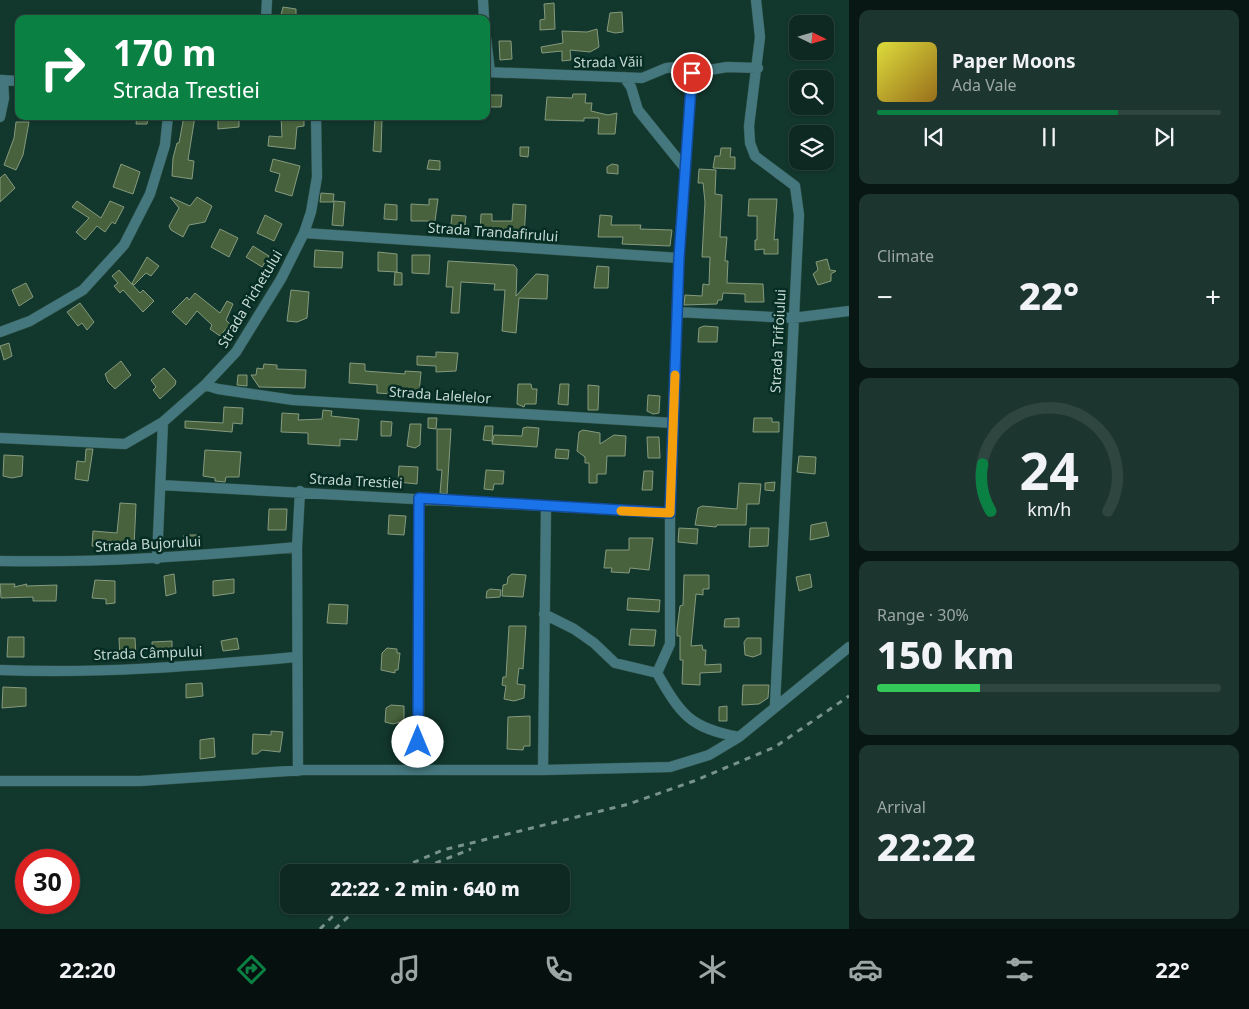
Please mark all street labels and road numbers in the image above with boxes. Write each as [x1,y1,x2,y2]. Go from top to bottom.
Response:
street label: Strada Văii [573,51,643,72]
street label: Strada Trandafirului [427,217,559,246]
street label: Strada Pichetului [213,246,286,351]
street label: Strada Trifoiului [765,288,790,393]
street label: Strada Lalelelor [388,381,492,408]
street label: Strada Trestiei [309,469,403,492]
street label: Strada Bujorului [94,531,202,556]
street label: Strada Câmpului [93,641,203,664]

